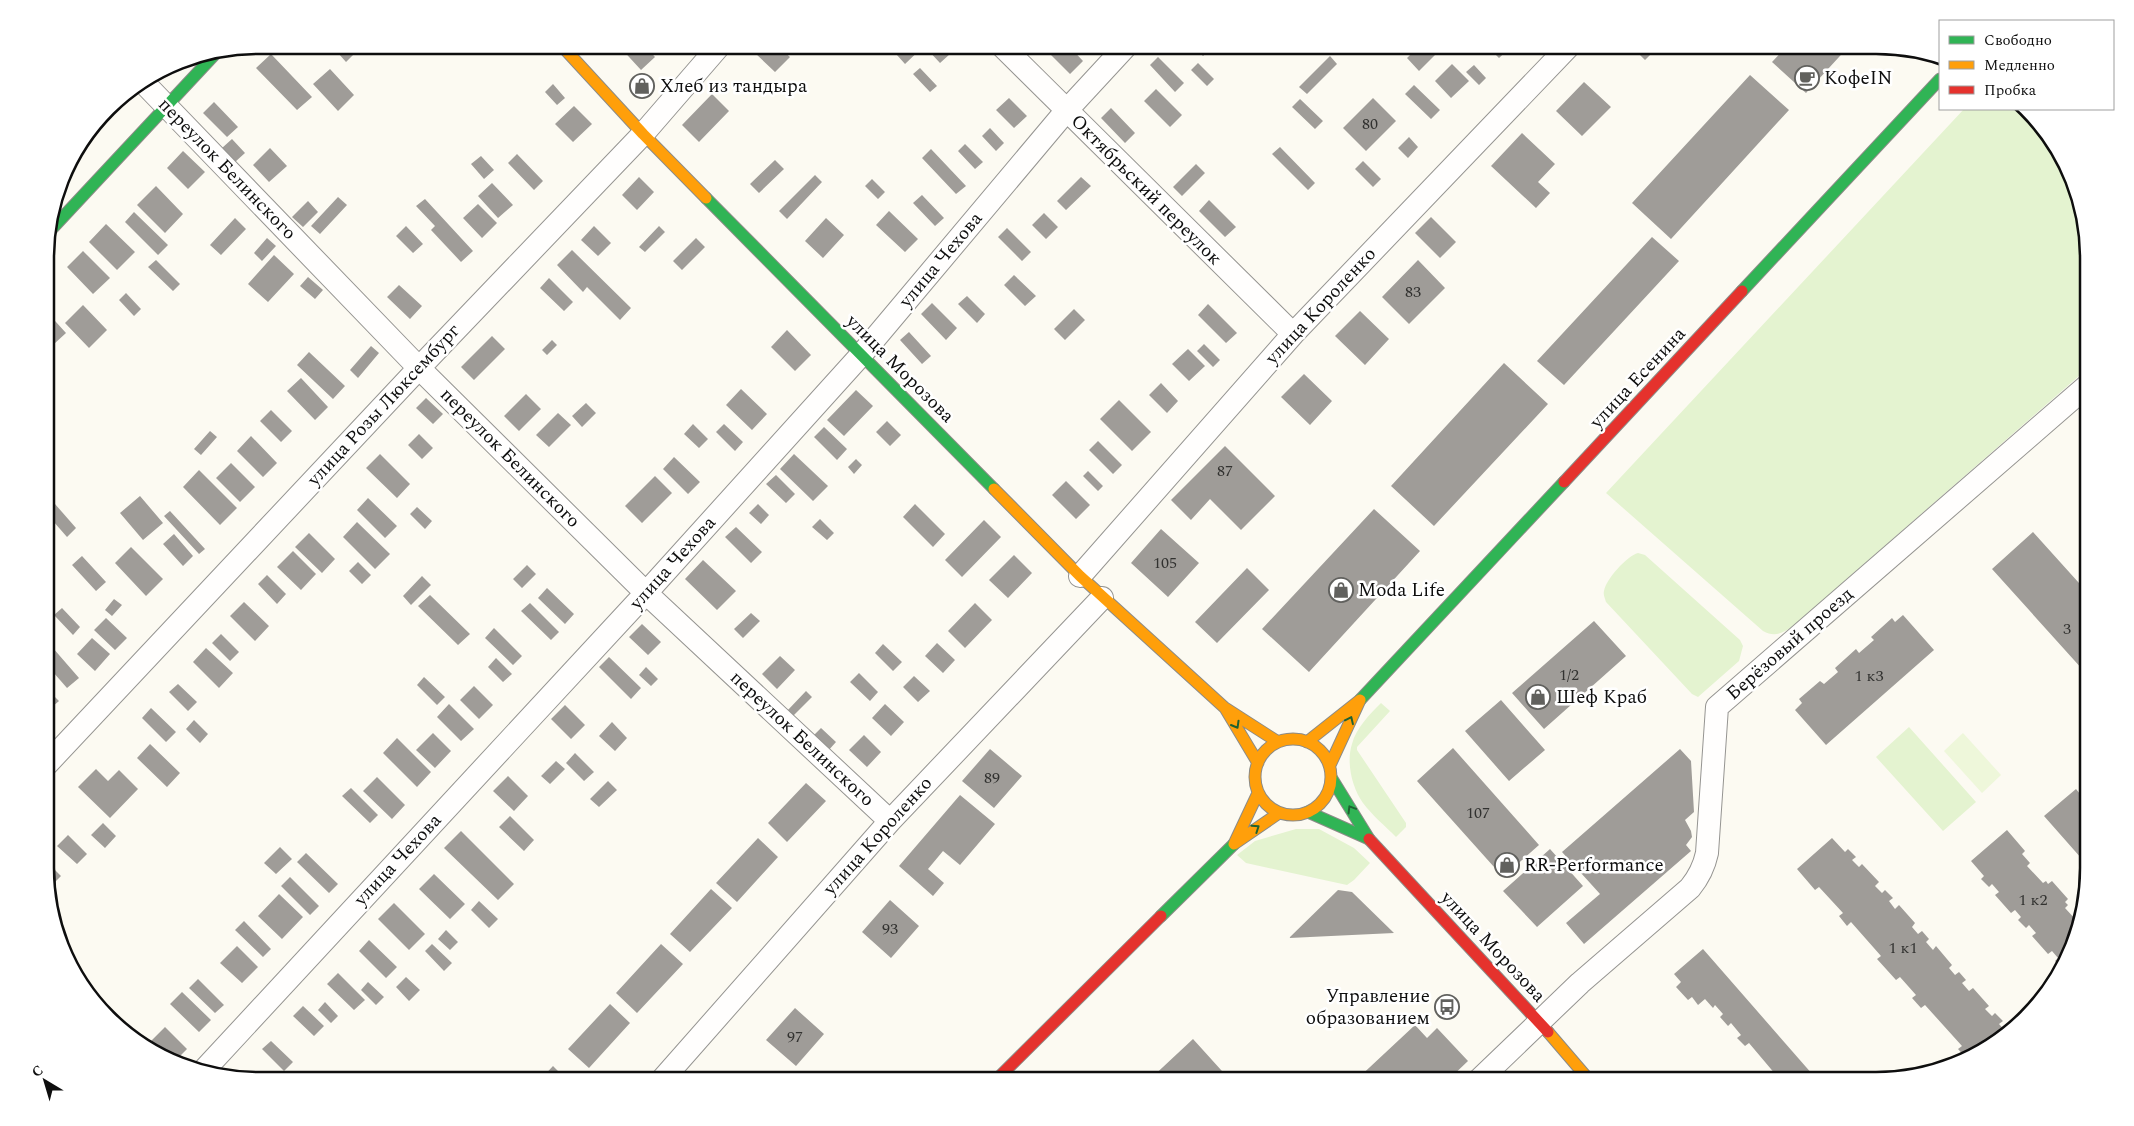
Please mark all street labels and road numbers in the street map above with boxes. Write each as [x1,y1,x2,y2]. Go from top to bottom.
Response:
street label: переулок Белинского [151,91,303,247]
street label: Октябрьский переулок [1064,108,1229,273]
street label: улица Чехова [891,205,990,315]
street label: улица Короленко [1258,241,1383,372]
street label: улица Морозова [838,307,962,431]
street label: улица Розы Люксембург [300,317,468,494]
street label: улица Есенина [1582,320,1693,436]
street label: переулок Белинского [433,381,587,535]
street label: улица Чехова [622,509,724,617]
street label: Берёзовый проезд [1720,580,1860,708]
street label: переулок Белинского [723,664,881,814]
street label: улица Короленко [816,770,940,903]
street label: улица Чехова [347,807,449,914]
street label: улица Морозова [1433,884,1553,1010]

